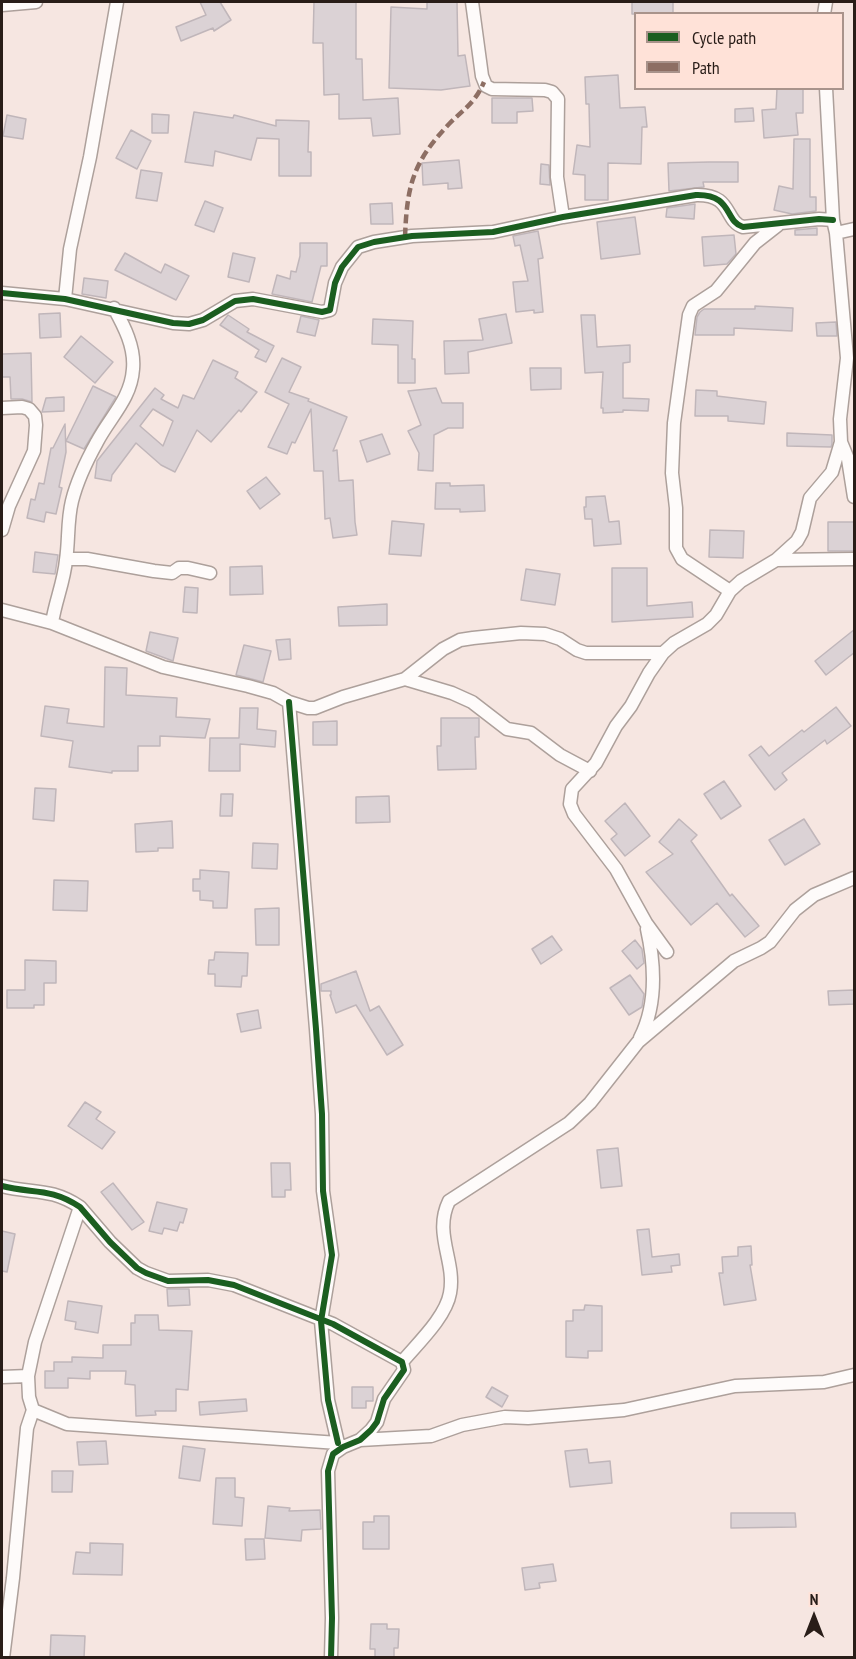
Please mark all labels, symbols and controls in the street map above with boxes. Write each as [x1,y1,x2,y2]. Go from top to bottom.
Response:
legend [634,12,844,90]
text: Cycle path [692,26,756,49]
text: Path [692,56,720,79]
north arrow [784,1587,844,1647]
text: N [810,1589,818,1609]

